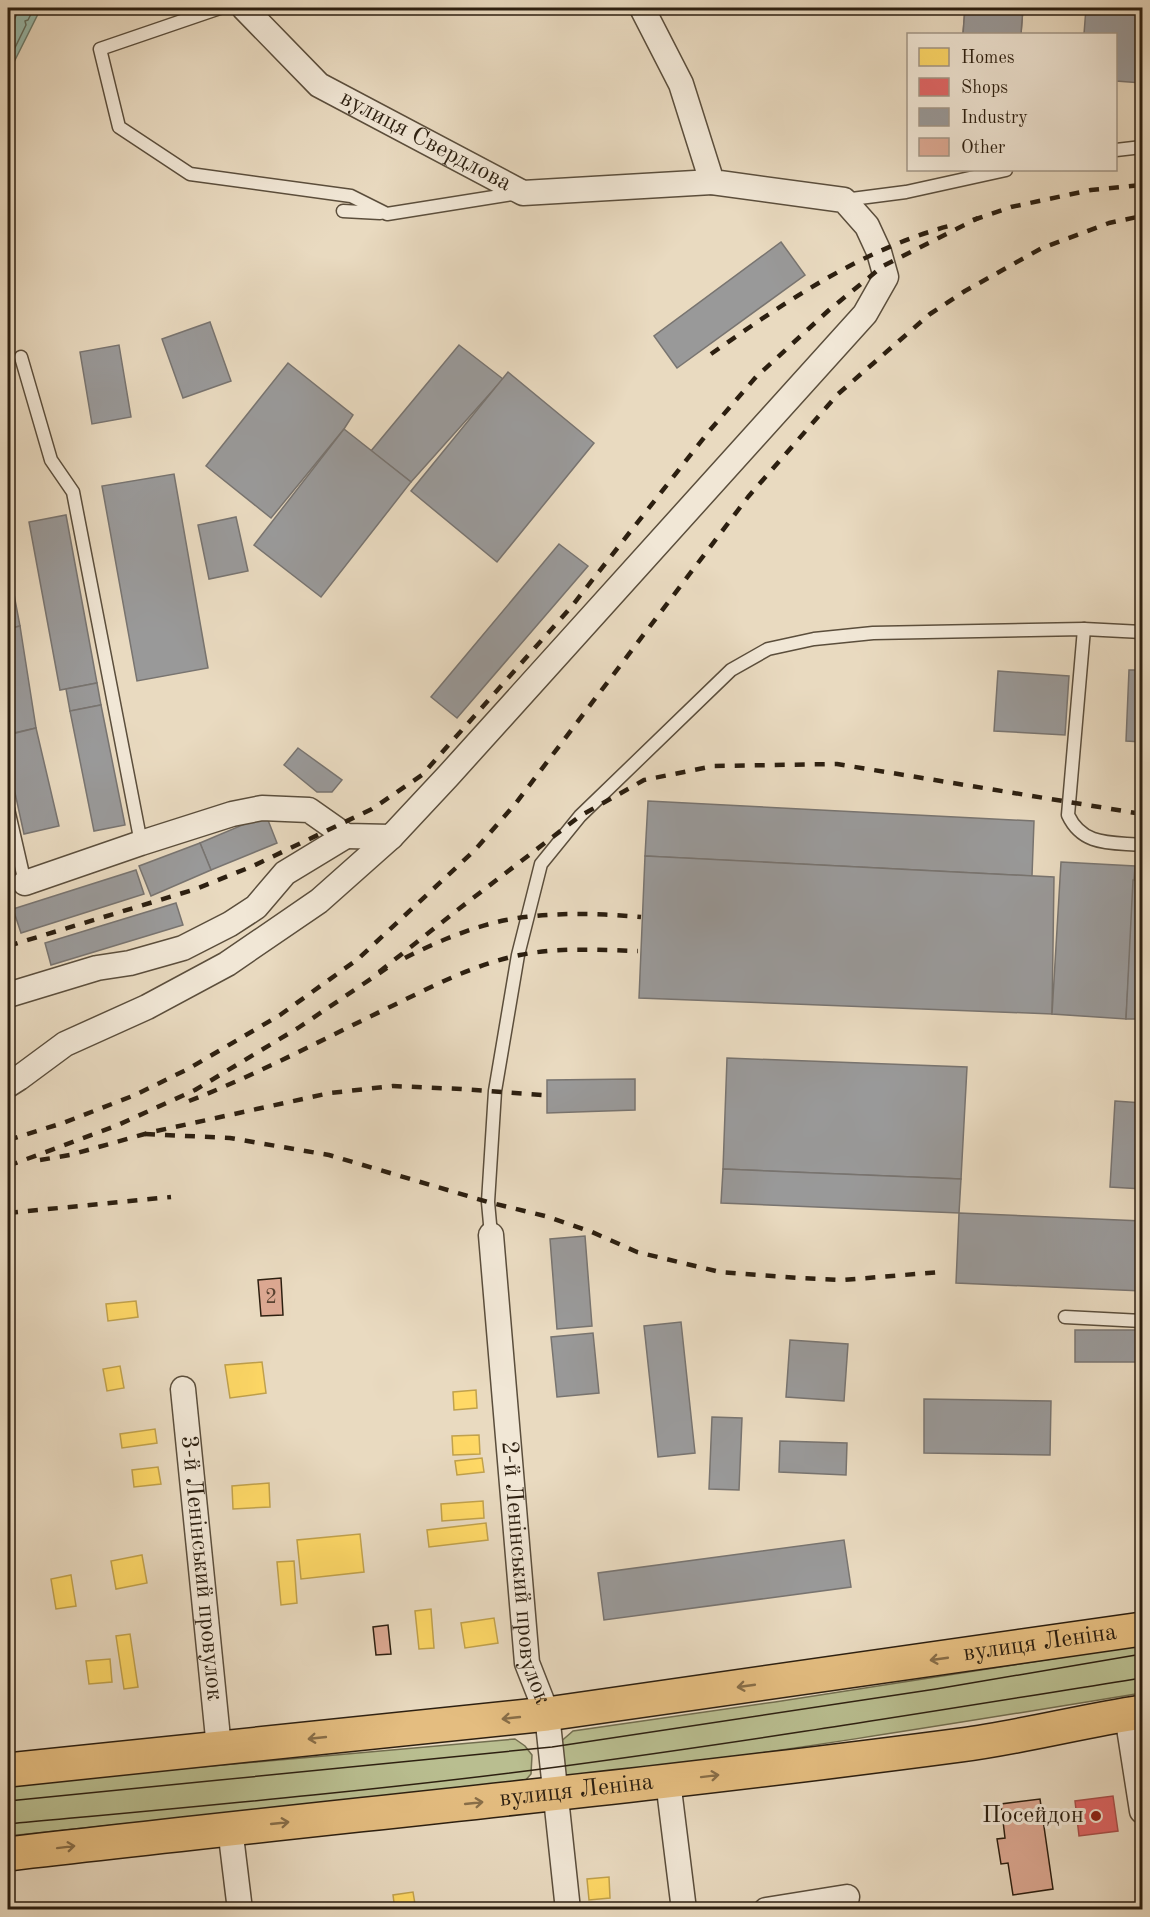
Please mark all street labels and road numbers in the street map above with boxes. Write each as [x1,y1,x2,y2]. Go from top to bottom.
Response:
street label: вулиця Свердлова [336,86,515,196]
street label: 3-й Ленінський провулок [176,1434,226,1702]
street label: 2-й Ленінський провулок [496,1440,554,1708]
street label: вулиця Леніна [962,1621,1119,1666]
street label: вулиця Леніна [498,1771,655,1812]

